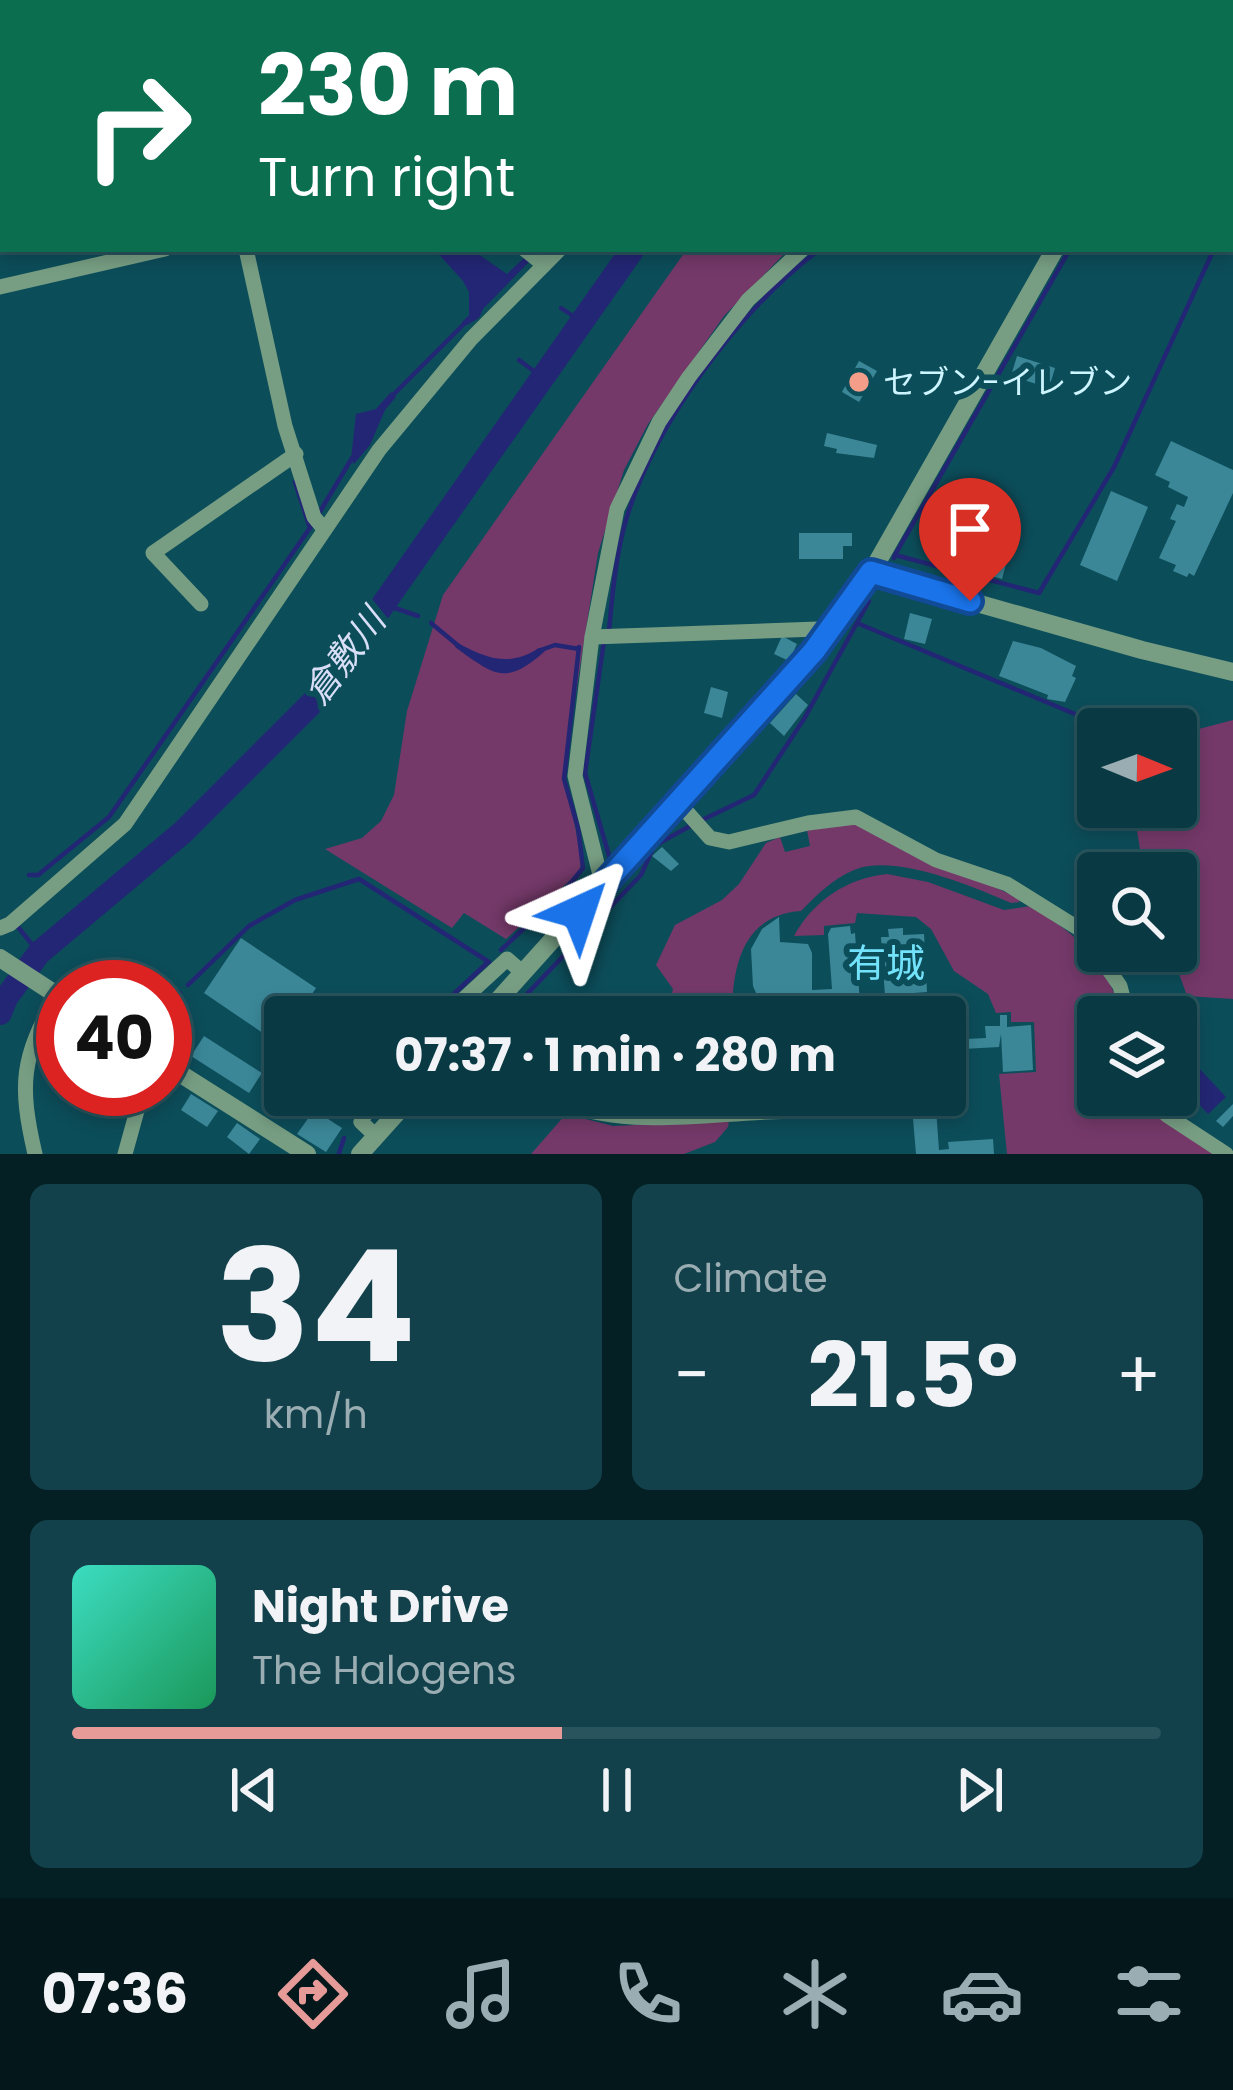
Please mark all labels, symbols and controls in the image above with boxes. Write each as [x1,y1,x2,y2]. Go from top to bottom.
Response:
text: 230 m [258,27,518,144]
icon: right [60,48,216,204]
text: Turn right [258,139,515,215]
place label: セブン-イレブン [883,359,1132,406]
marker: セブン-イレブン [846,369,872,395]
pin [919,478,1021,601]
icon: arrive [937,496,1003,562]
water label: 倉敷川 [292,595,400,715]
north arrow [1077,708,1197,828]
map controls [1077,708,1197,1116]
position arrow [516,849,642,975]
button: search [1077,852,1197,972]
district label: 有城 [847,936,925,991]
speed limit sign: 40 [36,960,192,1116]
button: layers [1077,996,1197,1116]
text: 07:37 · 1 min · 280 m [394,1024,836,1087]
text: 34 [216,1197,416,1416]
text: Climate [674,1251,828,1306]
text: 21.5° [808,1312,1018,1439]
text: − [674,1329,710,1421]
text: + [1116,1329,1161,1421]
text: km/h [264,1387,368,1442]
text: Night Drive [252,1575,509,1638]
text: The Halogens [252,1643,516,1698]
icon: previous [221,1757,287,1823]
icon: pause [584,1757,650,1823]
icon: next [947,1757,1013,1823]
icon: directions [271,1952,355,2036]
icon: music [439,1952,523,2036]
icon: phone [606,1952,690,2036]
icon: climate [773,1952,857,2036]
icon: car [940,1952,1024,2036]
icon: filters [1107,1952,1191,2036]
text: 07:36 [42,1956,188,2032]

